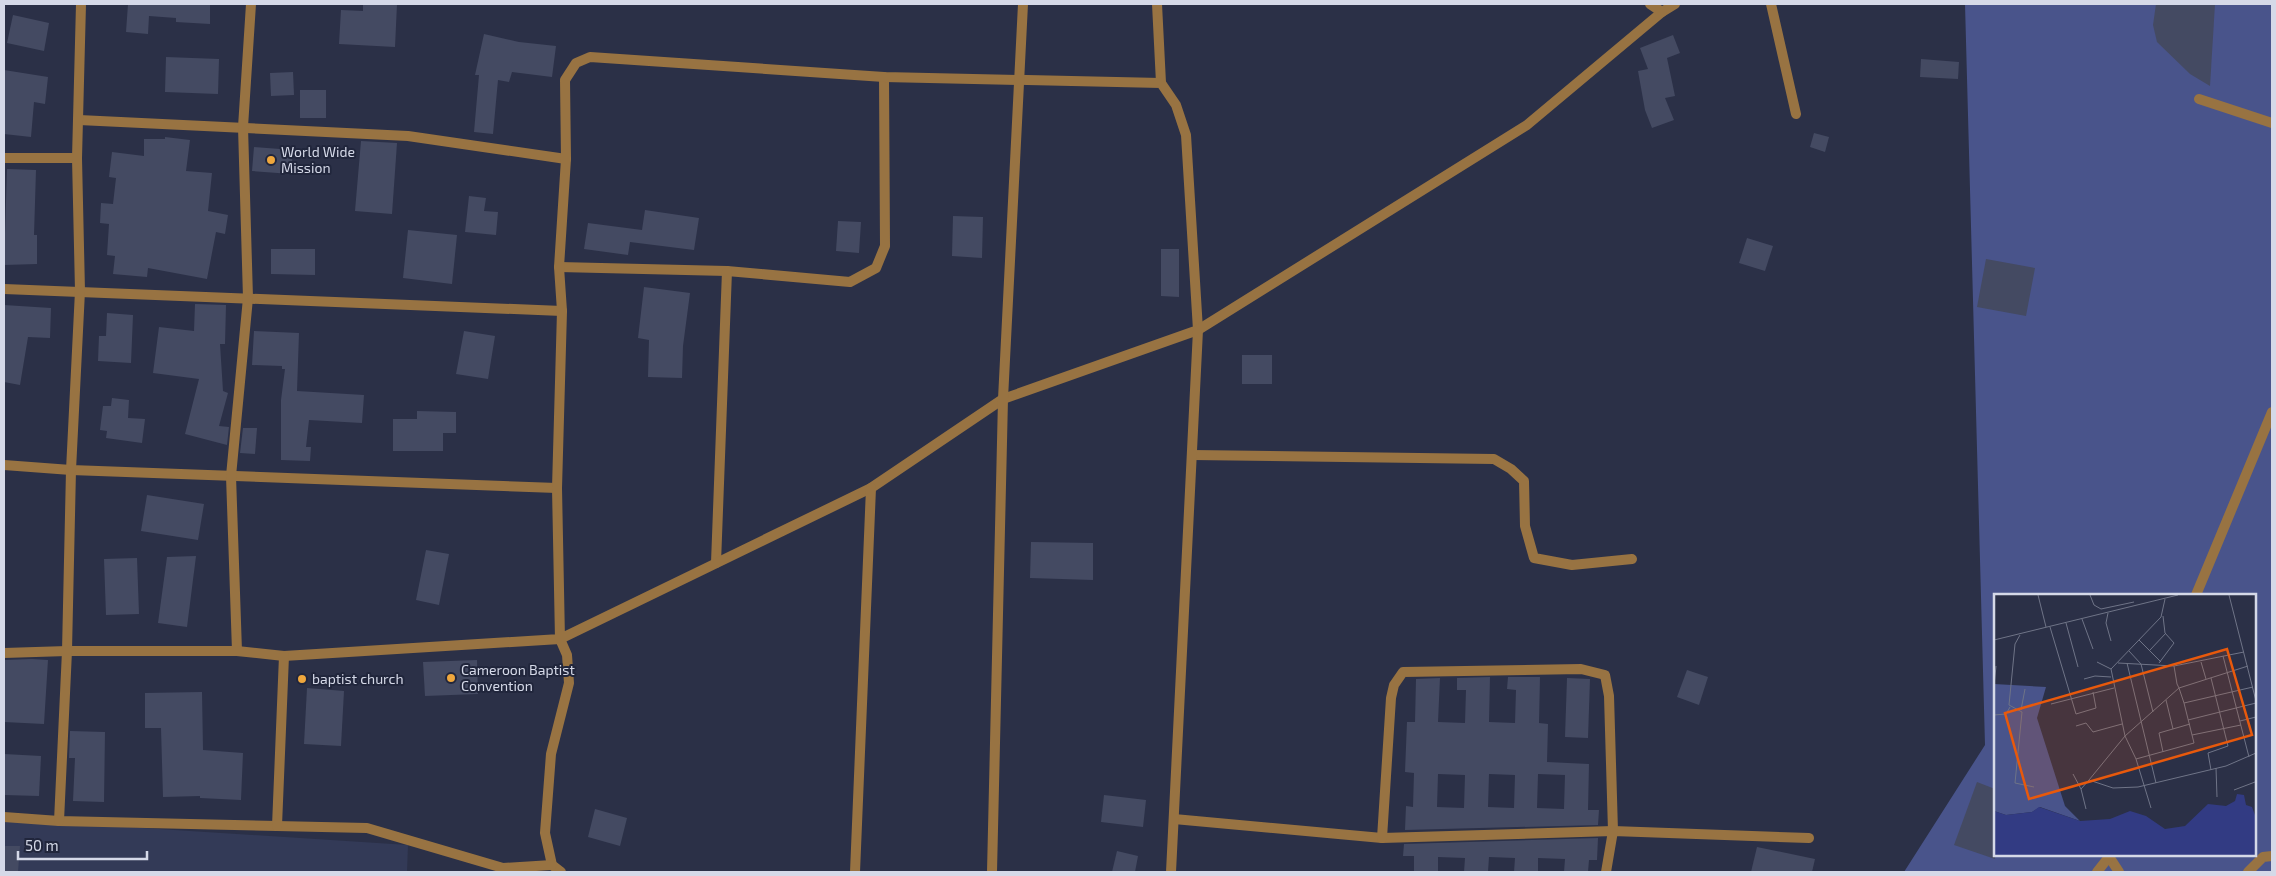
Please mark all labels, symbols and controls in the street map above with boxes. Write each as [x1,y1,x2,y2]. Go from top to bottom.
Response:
place label: World Wide Mission [281,143,355,176]
marker: World Wide Mission [265,154,277,166]
inset map [1994,594,2256,856]
place label: Cameroon Baptist Convention [461,661,575,694]
place label: baptist church [312,670,404,687]
marker: Cameroon Baptist Convention [445,672,457,684]
marker: baptist church [296,673,308,685]
scale bar [18,828,146,860]
text: 50 m [25,836,59,854]

